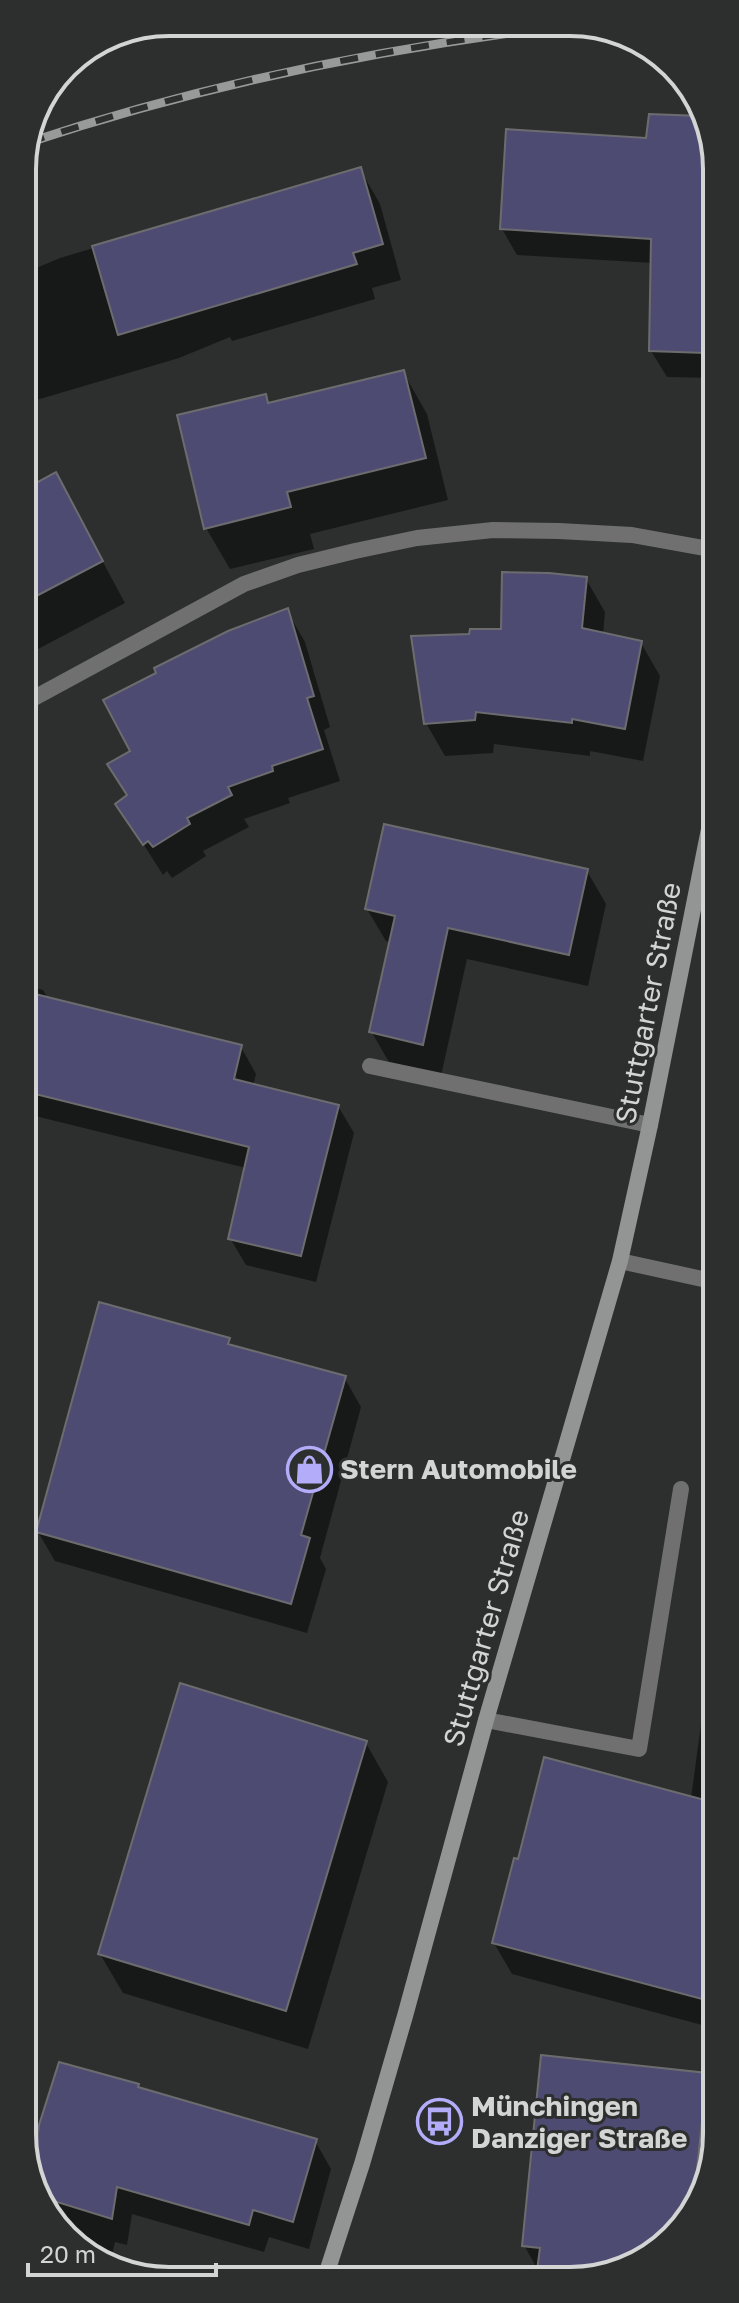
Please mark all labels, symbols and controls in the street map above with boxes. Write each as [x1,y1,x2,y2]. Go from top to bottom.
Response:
street label: Stuttgarter Straße [608,879,687,1126]
shop icon: Stern Automobile [285,1445,333,1493]
place label: Stern Automobile [340,1452,577,1485]
street label: Stuttgarter Straße [436,1506,535,1750]
place label: Münchingen Danziger Straße [471,2089,687,2154]
bus stop icon: Münchingen Danziger Straße [416,2098,464,2146]
scale bar [28,2227,216,2277]
text: 20 m [40,2239,96,2268]

